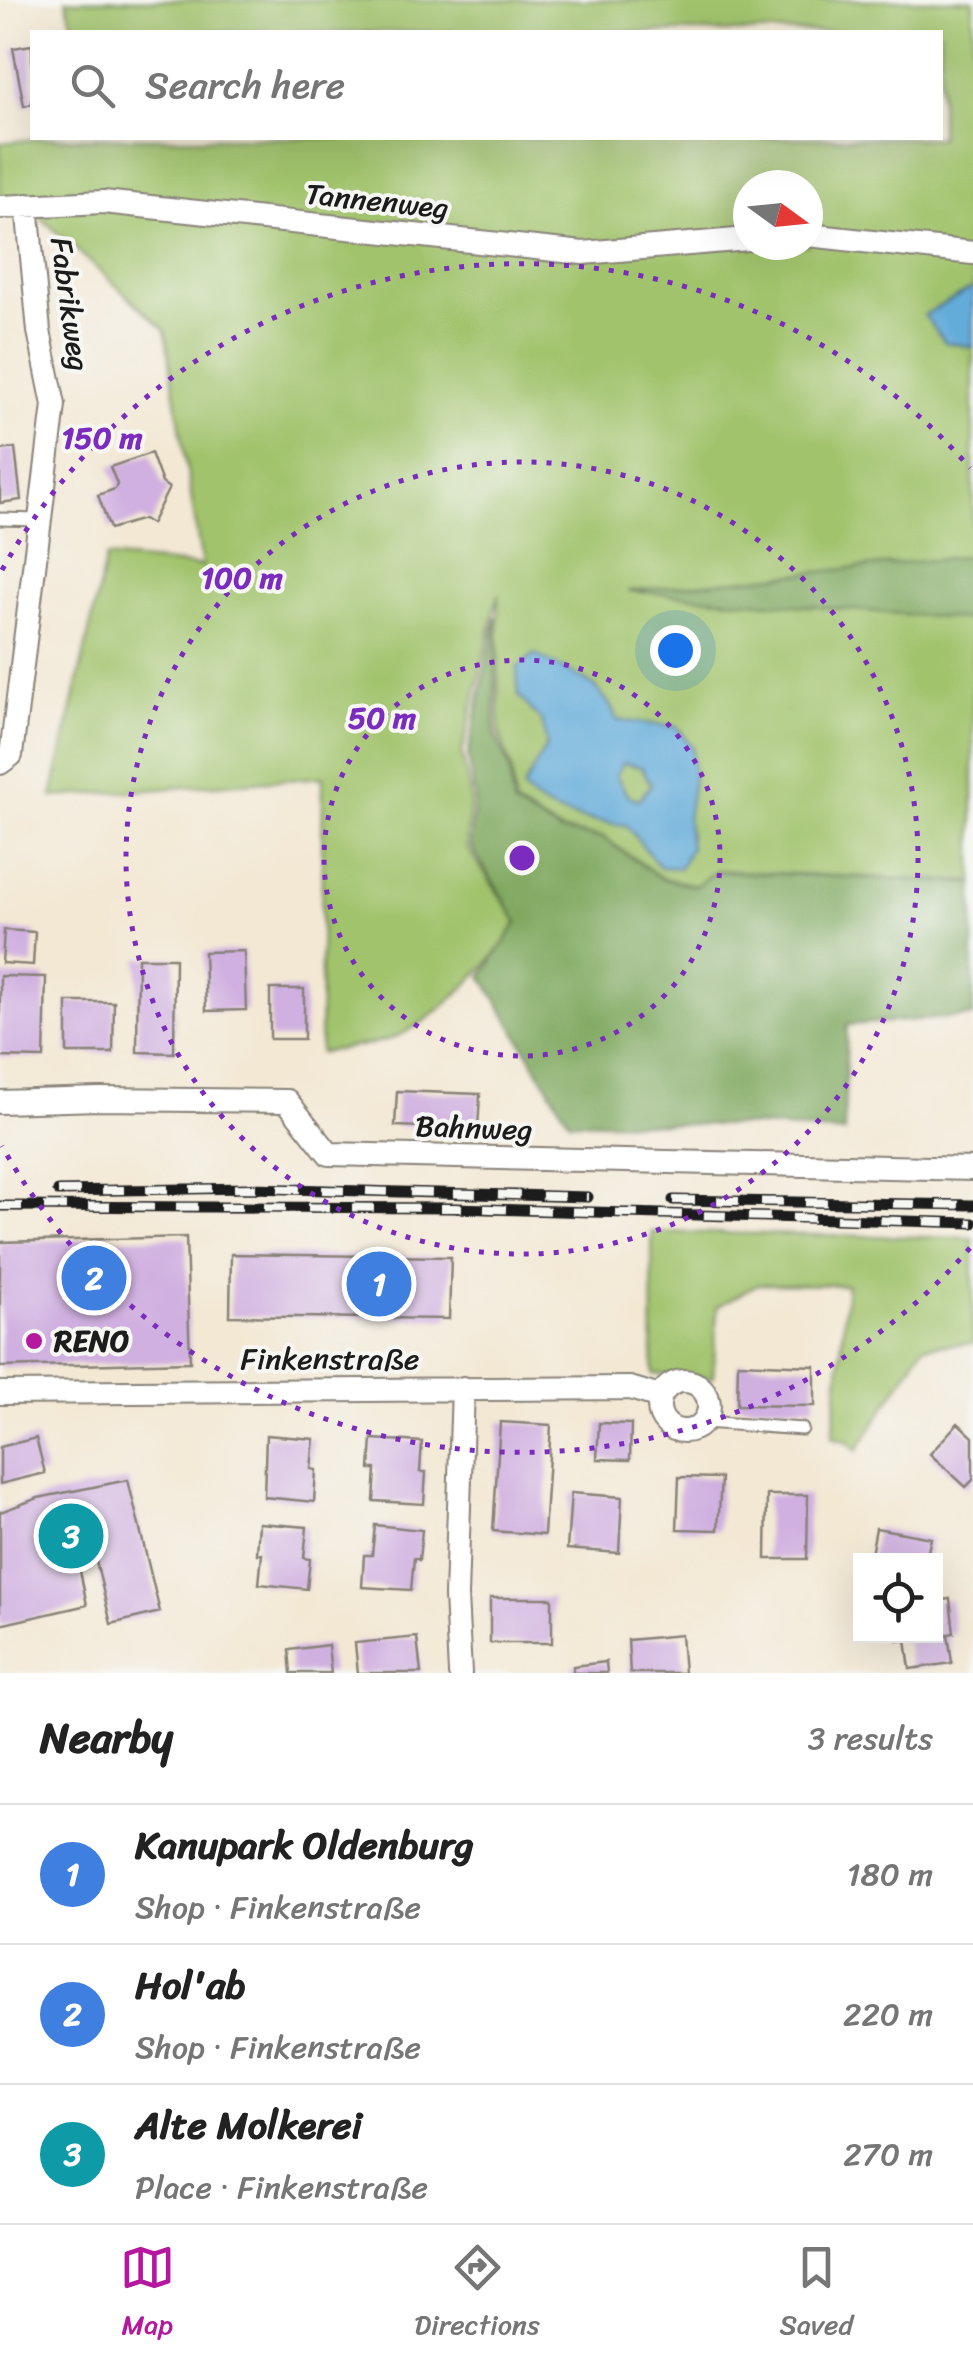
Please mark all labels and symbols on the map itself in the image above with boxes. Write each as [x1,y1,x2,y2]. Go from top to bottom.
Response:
street label: Tannenweg [303,167,451,235]
north arrow [733,170,823,260]
street label: Fabrikweg [34,234,106,374]
text: 150 m [62,411,143,465]
text: 100 m [201,551,283,605]
your location [650,625,701,676]
text: 50 m [348,691,416,745]
centre of rings [504,840,540,876]
street label: Bahnweg [414,1099,534,1157]
pin: 2 [62,1240,126,1316]
pin: 1 [346,1246,412,1322]
place label: RENO [53,1314,129,1368]
marker: RENO [23,1330,45,1352]
street label: Finkenstraße [241,1332,419,1386]
pin: 3 [38,1498,104,1574]

